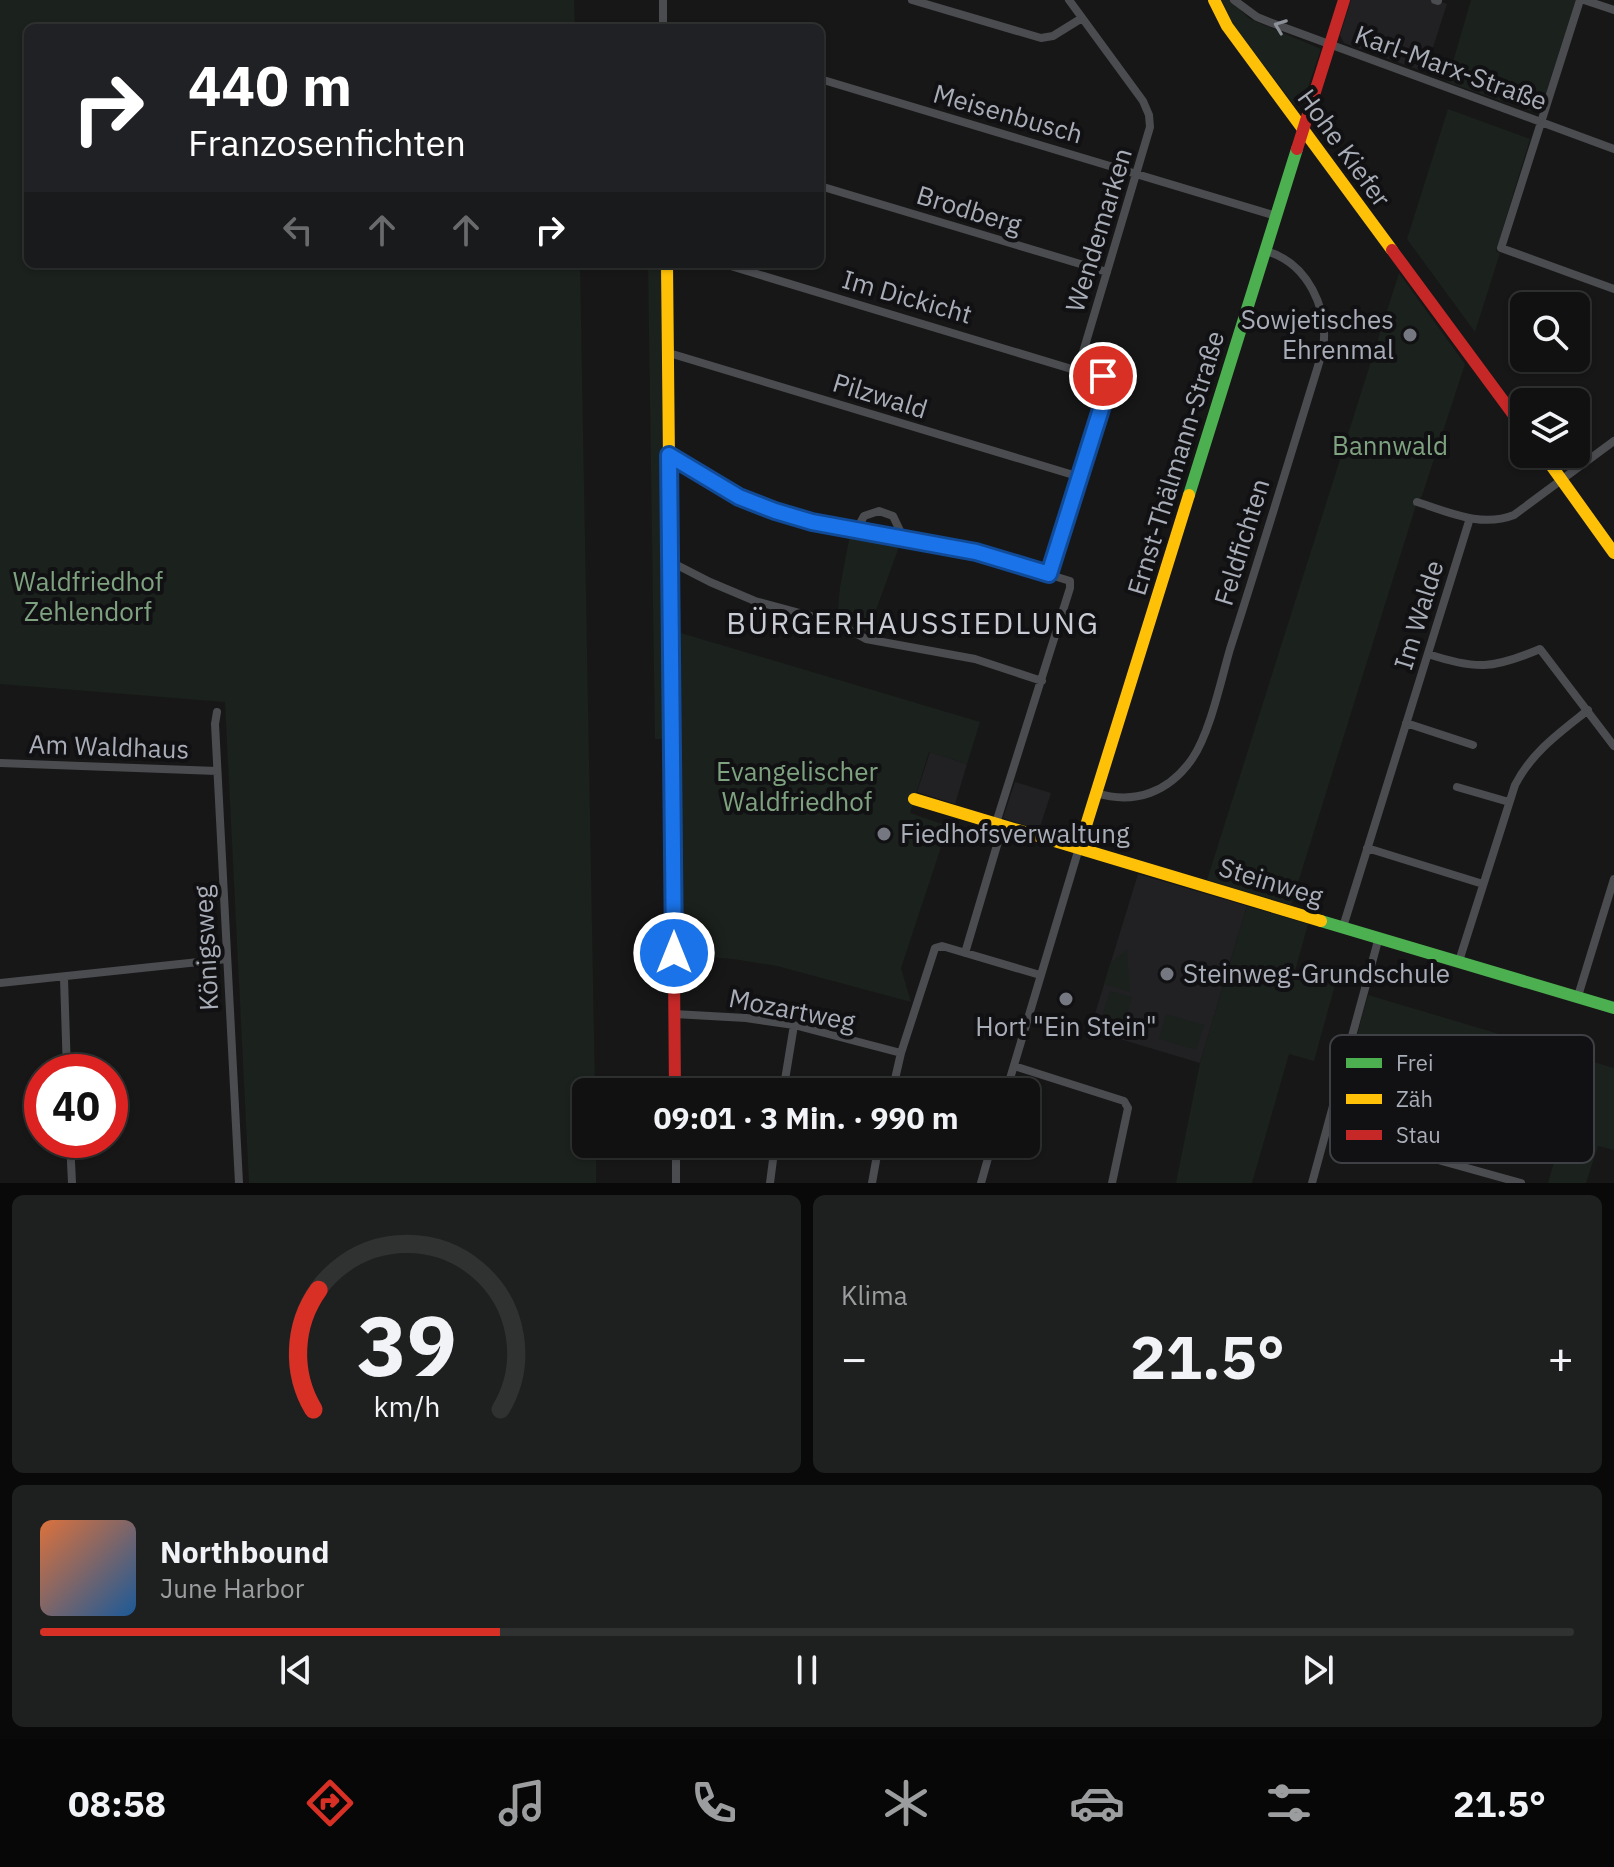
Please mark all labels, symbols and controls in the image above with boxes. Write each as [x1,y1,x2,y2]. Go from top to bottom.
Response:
street label: Karl-Marx-Straße [1351,17,1552,118]
one-way arrow [1274,19,1288,36]
text: 440 m [188,49,352,121]
icon: right [56,56,160,160]
street label: Meisenbusch [930,75,1087,151]
street label: Hohe Kiefer [1291,82,1399,213]
text: Franzosenfichten [188,119,466,166]
street label: Wendemarken [1057,144,1139,316]
street label: Brodberg [913,177,1026,241]
icon: left [276,208,320,252]
icon: ahead [360,208,404,252]
icon: ahead [444,208,488,252]
icon: right [528,208,572,252]
street label: Im Dickicht [838,261,976,331]
map controls [1510,292,1590,468]
button: search [1510,292,1590,372]
place label: Sowjetisches Ehrenmal [1241,302,1394,366]
street label: Ernst-Thälmann-Straße [1119,326,1231,599]
marker: Sowjetisches Ehrenmal [1401,326,1419,344]
pin [1069,342,1137,410]
icon: arrive [1081,354,1125,398]
street label: Pilzwald [829,365,932,426]
button: layers [1510,388,1590,468]
park label: Bannwald [1332,428,1448,462]
street label: Feldfichten [1206,474,1276,609]
street label: Im Walde [1385,556,1451,673]
park label: Waldfriedhof Zehlendorf [13,564,163,628]
district label: BÜRGERHAUSSIEDLUNG [726,603,1100,642]
street label: Am Waldhaus [28,726,190,766]
park label: Evangelischer Waldfriedhof [716,754,879,818]
place label: Fiedhofsverwaltung [900,816,1130,850]
marker: Fiedhofsverwaltung [875,825,893,843]
street label: Steinweg [1215,849,1328,913]
street label: Königsweg [185,884,225,1012]
position arrow [632,911,716,995]
place label: Steinweg-Grundschule [1183,956,1450,990]
marker: Steinweg-Grundschule [1158,965,1176,983]
street label: Mozartweg [726,980,859,1038]
marker: Hort "Ein Stein" [1057,990,1075,1008]
place label: Hort "Ein Stein" [975,1009,1157,1043]
legend [1330,1035,1594,1163]
text: Frei [1396,1048,1433,1077]
speed limit sign: 40 [24,1054,128,1158]
text: Zäh [1396,1084,1433,1113]
text: 09:01 · 3 Min. · 990 m [653,1098,959,1137]
text: Stau [1396,1120,1441,1149]
text: Klima [841,1278,908,1312]
text: 39 [357,1291,456,1399]
text: 21.5° [1130,1317,1285,1396]
text: − [841,1329,867,1386]
text: + [1548,1329,1574,1386]
text: km/h [373,1388,440,1425]
text: Northbound [160,1532,329,1571]
text: June Harbor [160,1571,304,1605]
icon: previous [274,1648,318,1692]
icon: pause [785,1648,829,1692]
icon: next [1296,1648,1340,1692]
icon: directions [302,1775,358,1831]
icon: music [494,1775,550,1831]
icon: phone [686,1775,742,1831]
icon: climate [878,1775,934,1831]
icon: car [1069,1775,1125,1831]
icon: filters [1261,1775,1317,1831]
text: 08:58 [68,1780,166,1827]
text: 21.5° [1453,1780,1546,1827]

